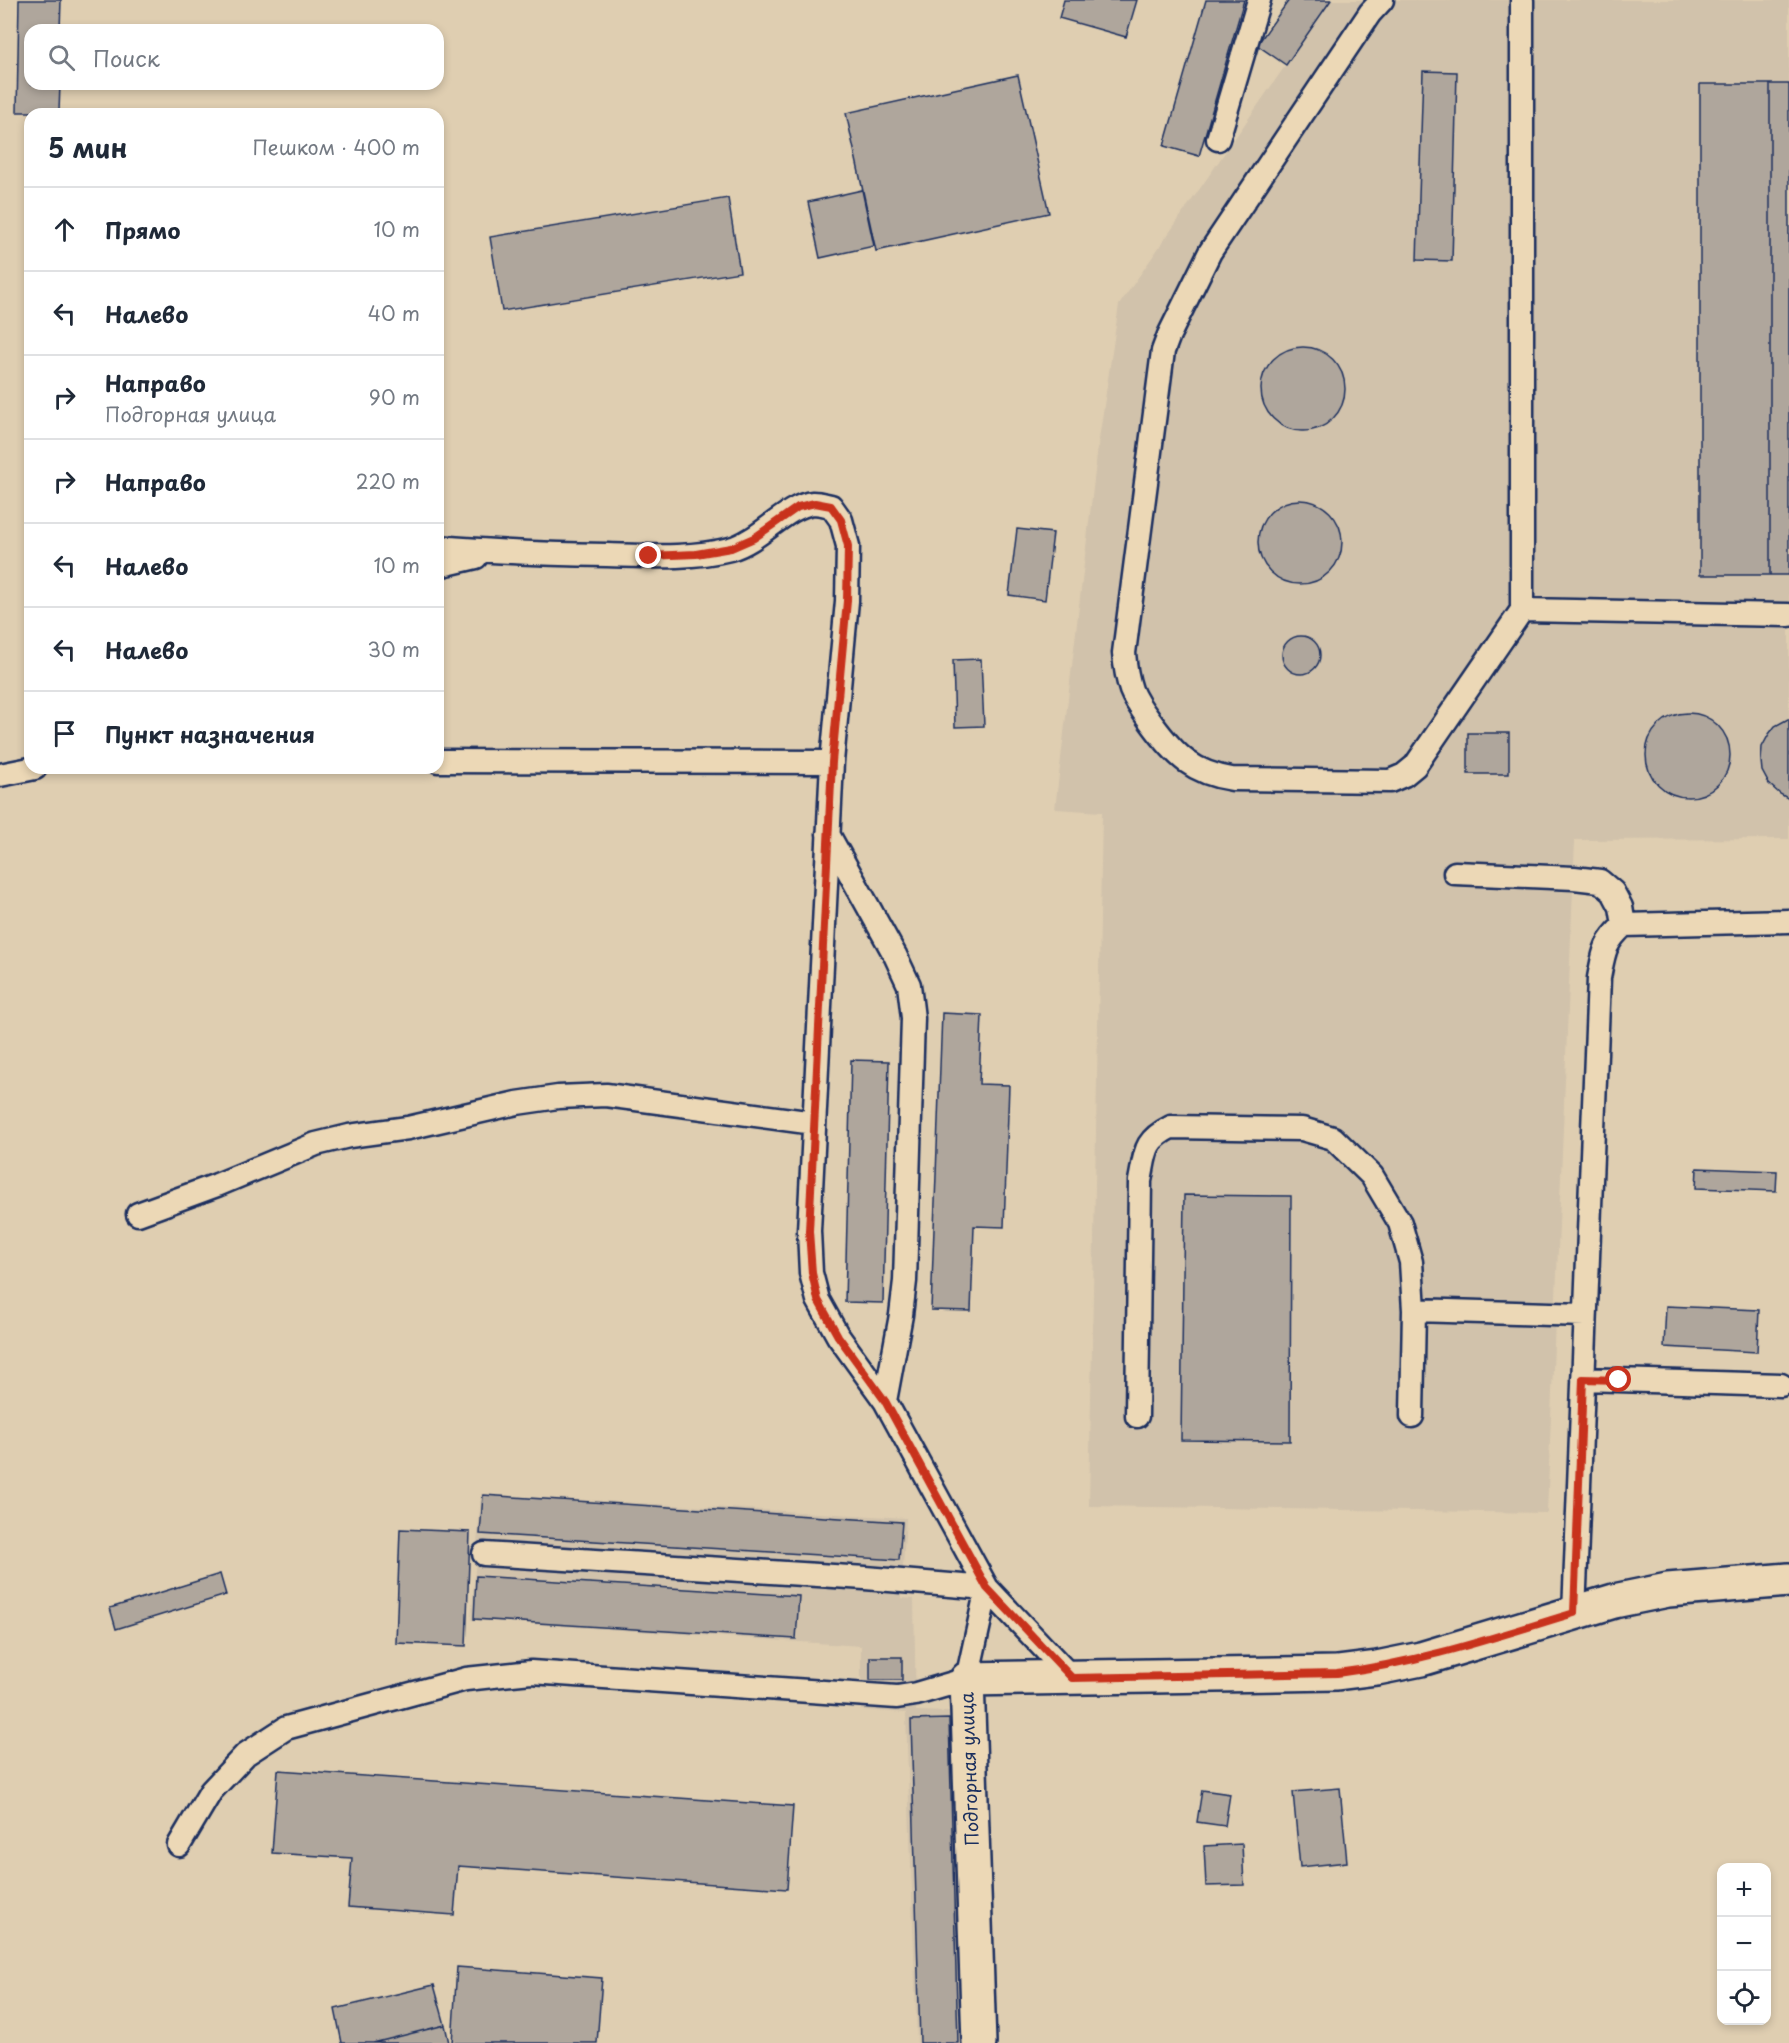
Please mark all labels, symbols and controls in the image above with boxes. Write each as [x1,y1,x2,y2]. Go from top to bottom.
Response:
search box [24,24,444,90]
icon: search [45,41,78,74]
text: Поиск [93,41,160,74]
text: 5 мин [48,128,127,167]
text: Пешком · 400 m [252,132,420,162]
icon: ahead [48,213,81,246]
text: Прямо [105,213,180,246]
text: 10 m [373,214,420,244]
icon: left [48,297,81,330]
text: Налево [105,297,188,330]
text: 40 m [368,298,420,328]
text: Направо [105,366,206,399]
icon: right [48,381,81,414]
text: 90 m [369,382,420,412]
text: Подгорная улица [105,399,276,429]
icon: right [48,465,81,498]
text: Направо [105,465,206,498]
text: 220 m [356,466,420,496]
route end [635,542,661,568]
icon: left [48,549,81,582]
text: Налево [105,549,188,582]
text: 10 m [373,550,420,580]
icon: left [48,633,81,666]
text: Налево [105,633,188,666]
text: 30 m [367,634,420,664]
icon: arrive [48,717,81,750]
text: Пункт назначения [105,717,315,750]
route start [1605,1366,1631,1392]
street label: Подгорная улица [952,1691,985,1846]
map controls [1717,1863,1771,2025]
button: + [1717,1863,1771,1917]
button: − [1717,1917,1771,1971]
button: locate [1717,1971,1771,2025]

